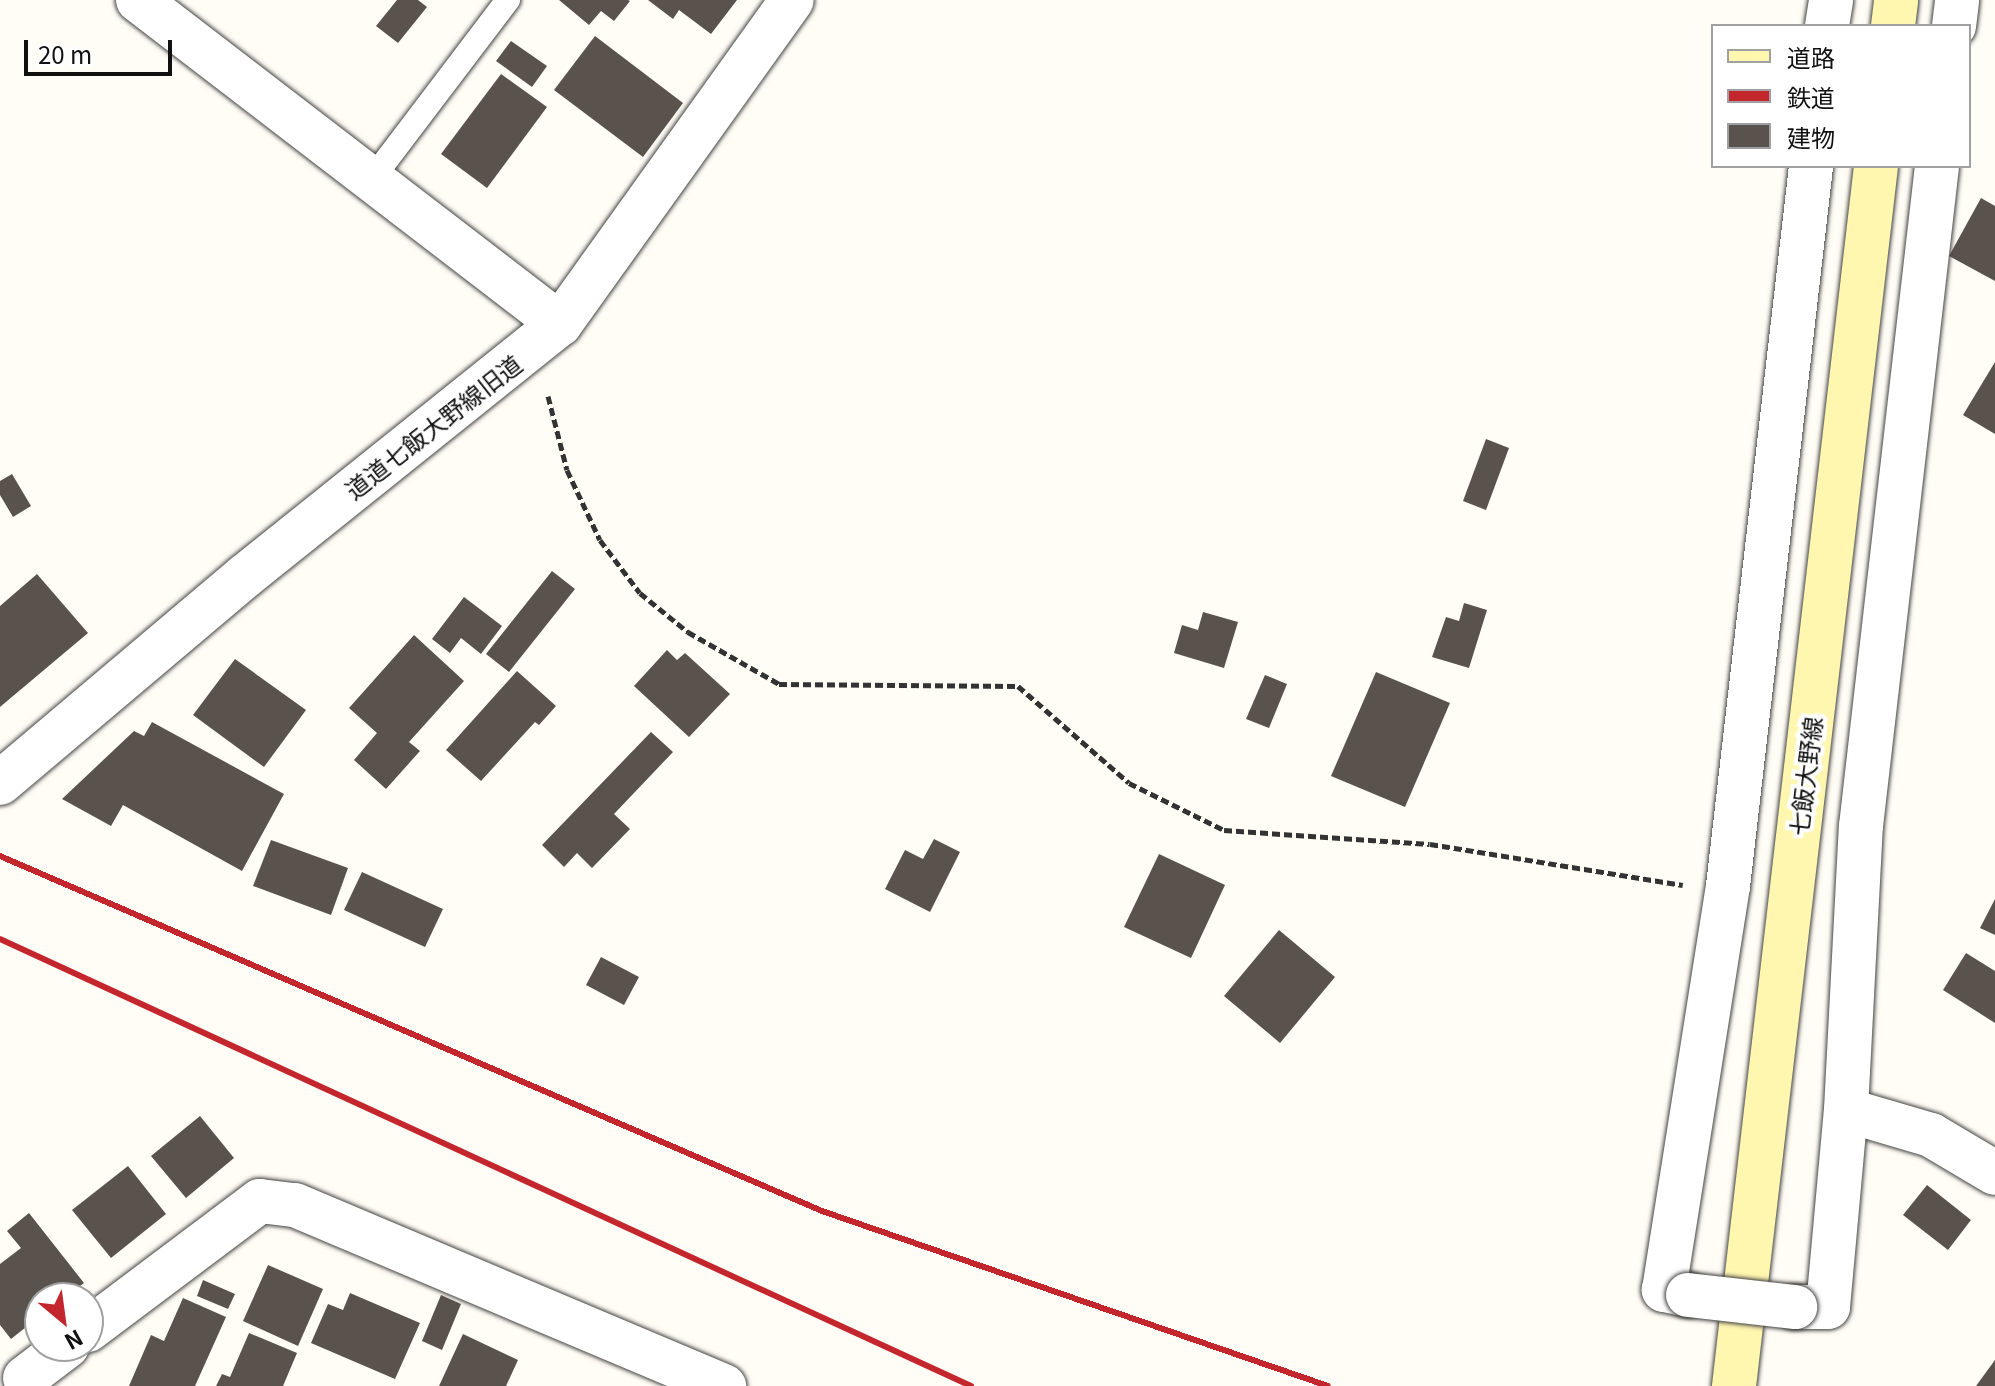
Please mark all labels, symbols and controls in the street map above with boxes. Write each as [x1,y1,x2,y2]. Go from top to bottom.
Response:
scale bar [28,24,176,74]
legend [1711,24,1971,168]
text: 20 m [38,36,92,71]
text: 道路 [1787,39,1835,74]
text: 鉄道 [1787,79,1835,114]
text: 建物 [1787,119,1835,154]
street label: 道道七飯大野線旧道 [339,348,527,504]
street label: 七飯大野線 [1783,715,1827,837]
north arrow [24,1282,104,1362]
text: N [60,1323,90,1359]

